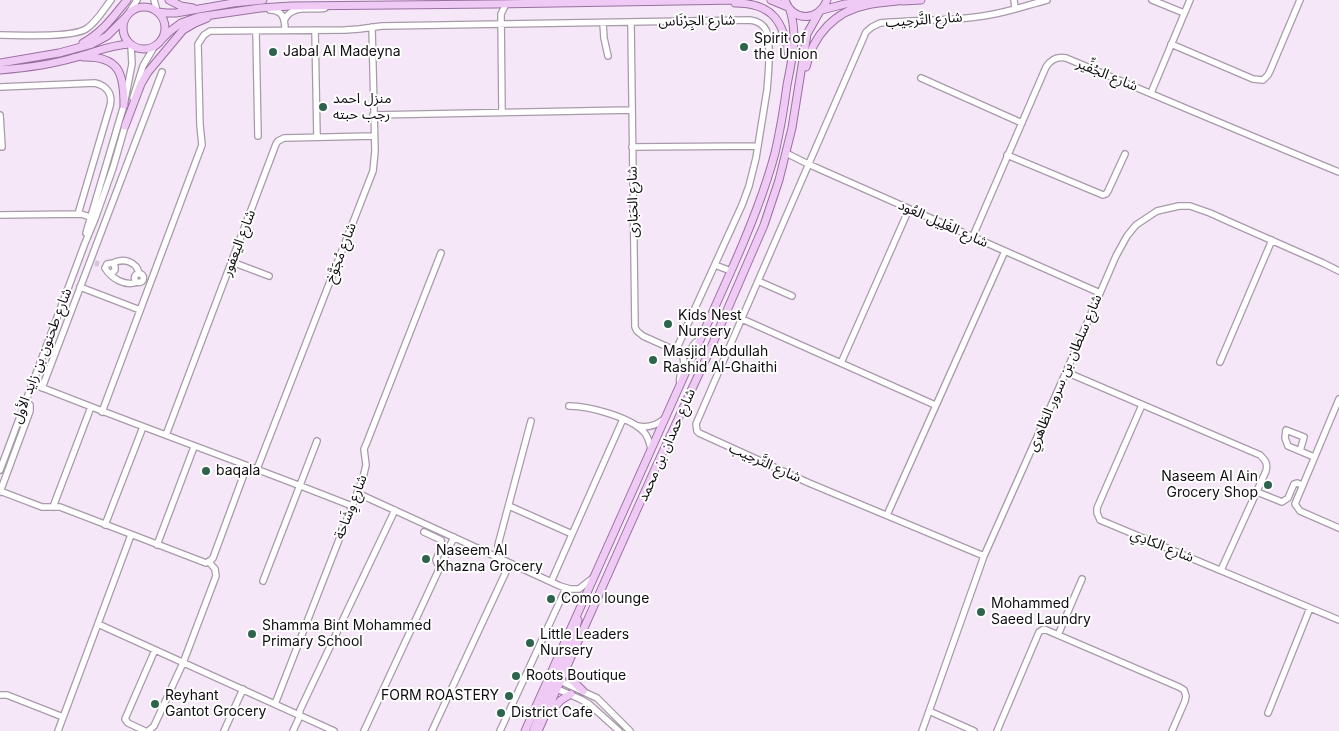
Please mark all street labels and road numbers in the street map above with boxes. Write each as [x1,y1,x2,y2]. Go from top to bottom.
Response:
street label: شارع التَّرحِيب [885,9,963,31]
street label: شارع الجِرْنَاس [658,12,736,30]
street label: شارع الجُفِّير [1074,55,1140,95]
street label: شارع الحَبَارى [624,166,642,238]
street label: شارع الغَلِيل العُود [895,197,991,251]
street label: شارع اليعفور [219,208,259,278]
street label: شارع مُجَوَّخ [322,221,360,285]
street label: شارع طحنون بن زايد الأول [8,286,76,426]
street label: شارع سلطان بن سرور الظاهري [1024,292,1106,454]
street label: شارع حمدان بن محمد [635,386,699,504]
street label: شارع التَّرحِيب [726,440,804,486]
street label: شارع وِشَاحَة [331,472,371,542]
street label: شارع الكادِي [1128,526,1196,566]

